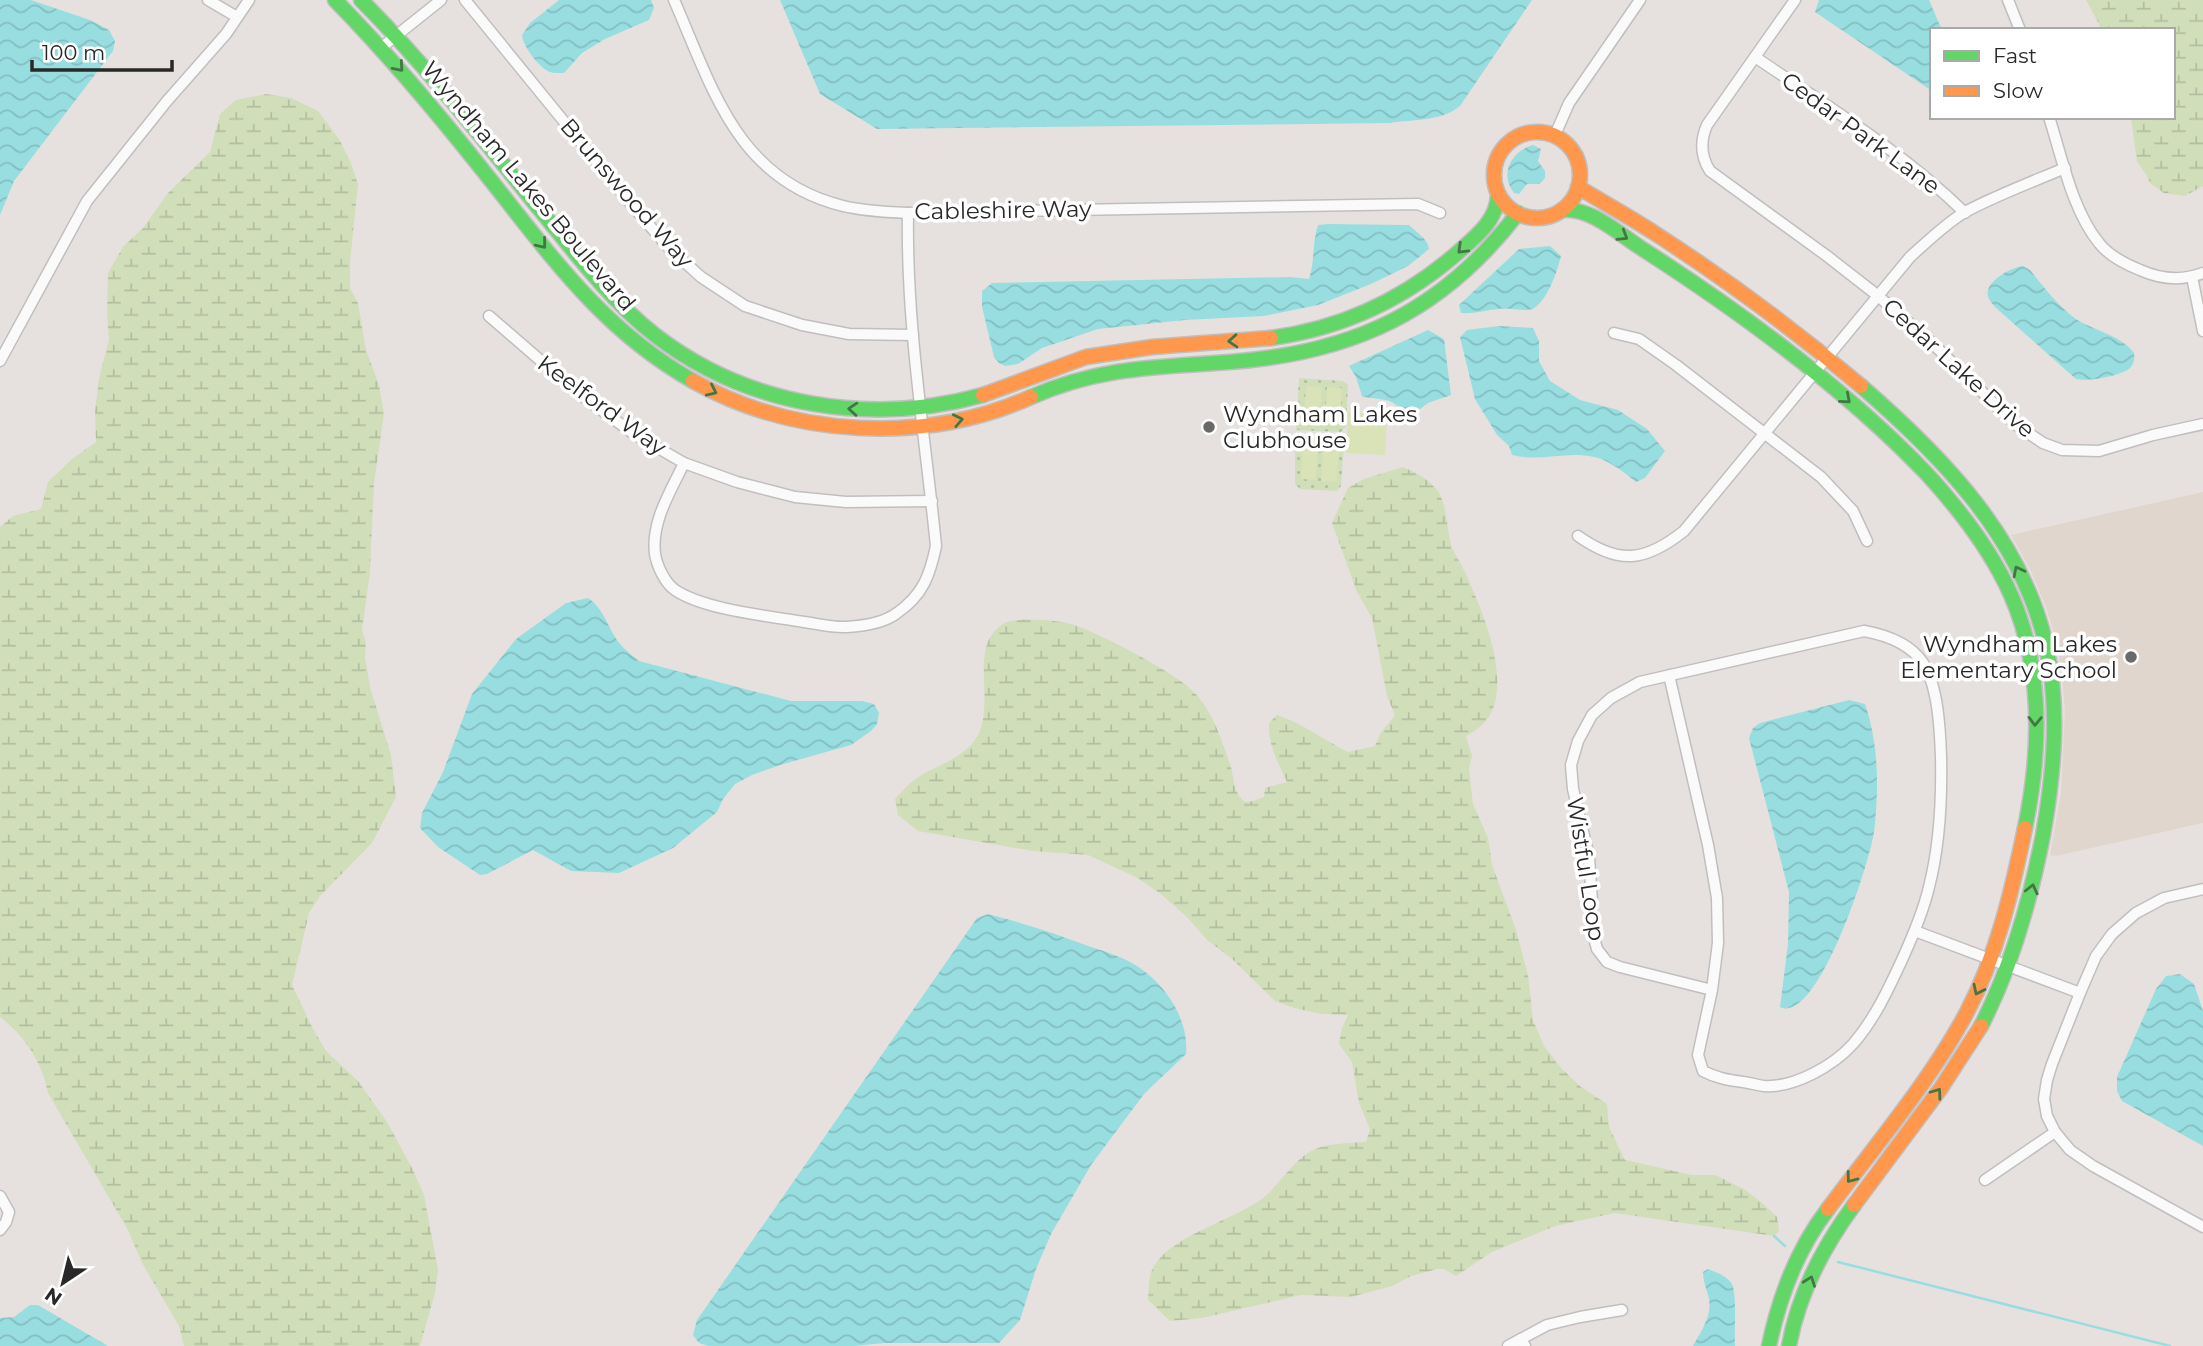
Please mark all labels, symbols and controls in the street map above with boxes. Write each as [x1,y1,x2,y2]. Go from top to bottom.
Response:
scale bar [32,28,172,72]
legend [1930,28,2175,119]
text: 100 m [42,40,105,65]
text: Fast [1993,43,2037,68]
street label: Wyndham Lakes Boulevard [416,55,642,317]
one-way arrow [391,59,403,72]
street label: Cedar Park Lane [1776,66,1946,200]
text: Slow [1993,78,2043,103]
street label: Brunswood Way [555,113,700,274]
street label: Cableshire Way [914,194,1092,226]
one-way arrow [1616,228,1629,241]
one-way arrow [534,236,547,248]
one-way arrow [1457,241,1470,254]
street label: Cedar Lake Drive [1877,292,2041,444]
one-way arrow [1228,334,1239,349]
street label: Keelford Way [532,349,672,461]
one-way arrow [705,383,717,397]
one-way arrow [1838,391,1851,403]
place label: Wyndham Lakes Clubhouse [1223,400,1417,454]
one-way arrow [847,402,858,417]
one-way arrow [952,414,964,429]
marker: Wyndham Lakes Clubhouse [1201,419,1217,435]
one-way arrow [2013,566,2027,578]
place label: Wyndham Lakes Elementary School [1900,630,2117,684]
marker: Wyndham Lakes Elementary School [2123,649,2139,665]
one-way arrow [2028,716,2043,727]
street label: Wistful Loop [1561,795,1611,943]
one-way arrow [2024,883,2038,895]
one-way arrow [1972,983,1986,995]
one-way arrow [1929,1088,1941,1101]
one-way arrow [1847,1170,1859,1183]
north arrow [28,1248,98,1318]
one-way arrow [1801,1276,1815,1288]
text: N [41,1283,66,1310]

